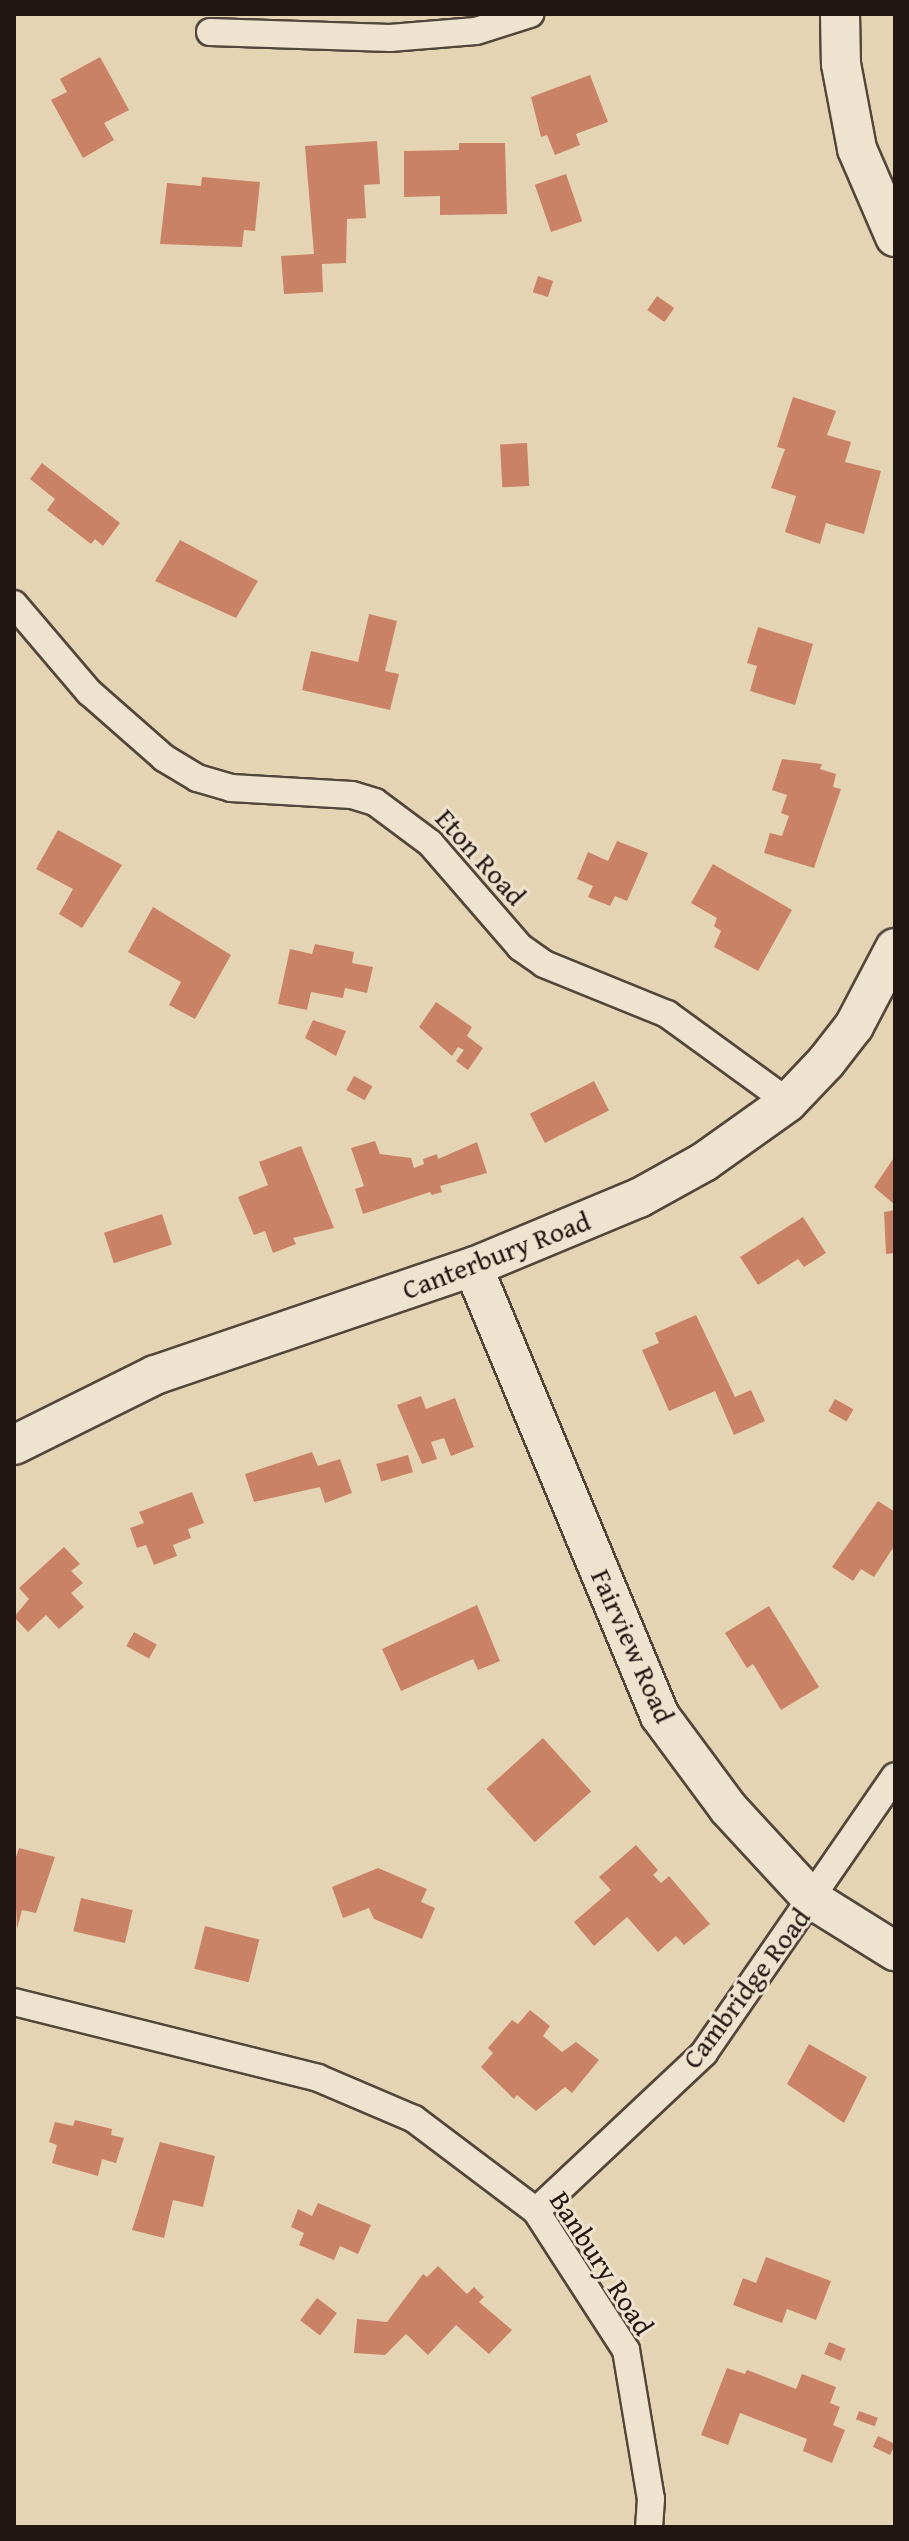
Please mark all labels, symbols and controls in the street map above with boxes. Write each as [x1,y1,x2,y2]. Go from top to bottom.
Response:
street label: Eton Road [429,802,533,912]
street label: Canterbury Road [397,1204,595,1306]
street label: Fairview Road [584,1564,682,1728]
street label: Cambridge Road [675,1901,817,2075]
street label: Banbury Road [543,2185,661,2341]

